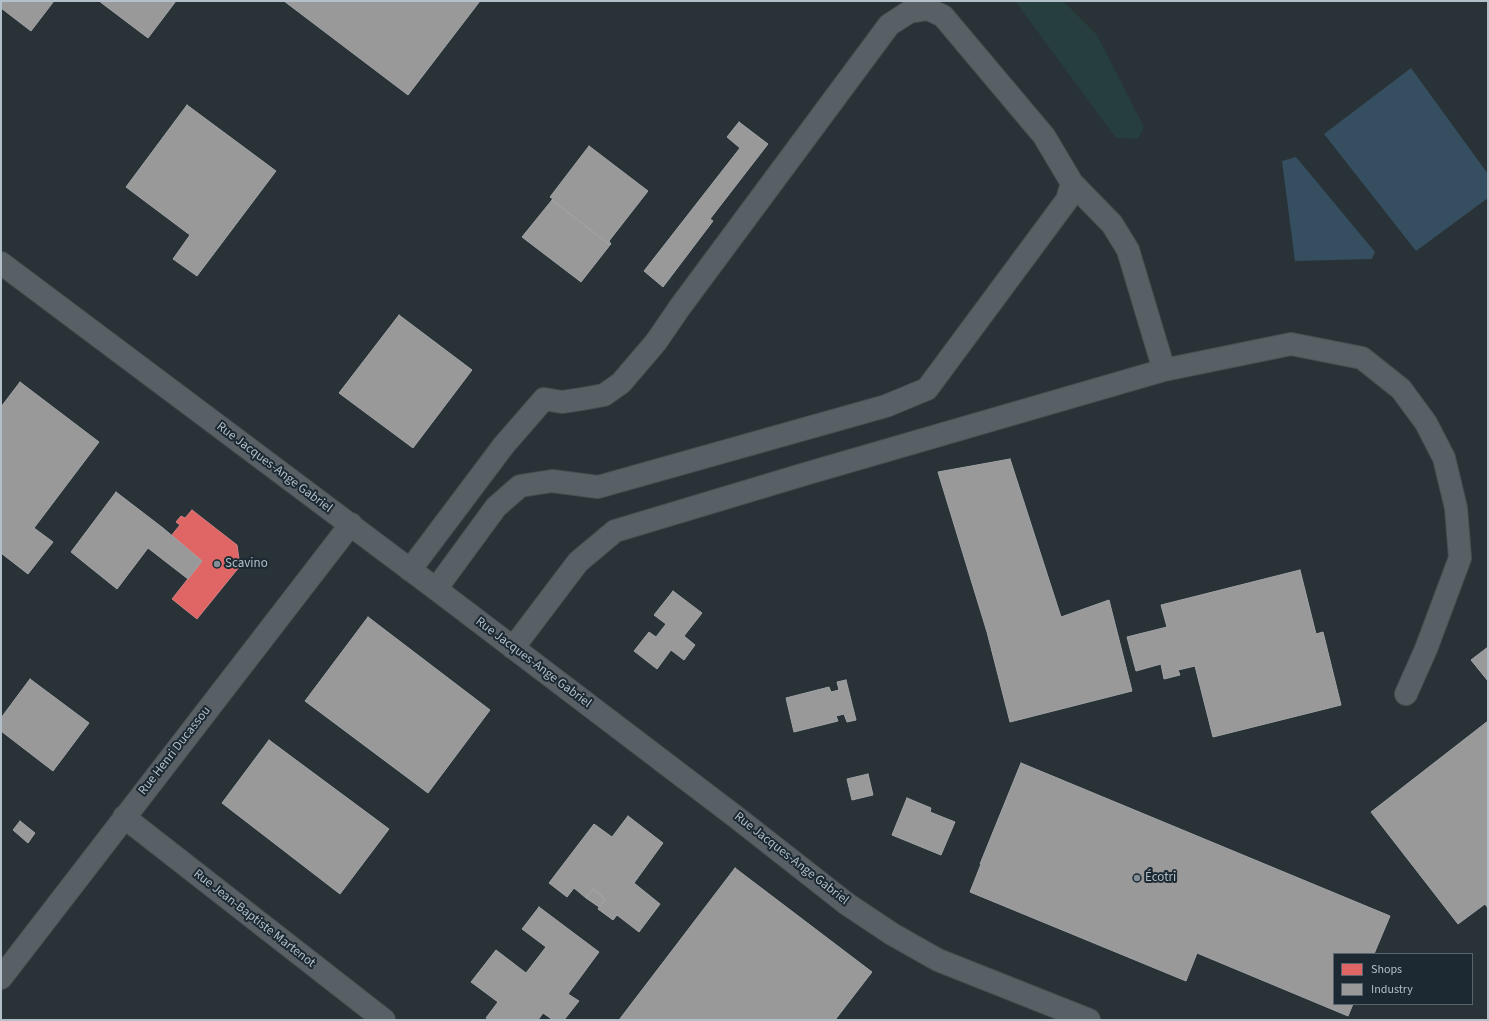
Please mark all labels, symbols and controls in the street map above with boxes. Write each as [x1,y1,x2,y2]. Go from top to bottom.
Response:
street label: Rue Jacques-Ange Gabriel [213,419,335,517]
place label: Scavino [225,556,268,572]
marker: Scavino [212,559,222,569]
street label: Rue Jacques-Ange Gabriel [472,614,594,712]
street label: Rue Henri Ducassou [136,704,214,798]
street label: Rue Jacques-Ange Gabriel [731,809,851,909]
street label: Rue Jean-Baptiste Martenot [190,867,318,971]
place label: Écotri [1145,870,1176,886]
marker: Écotri [1132,873,1142,883]
legend [1333,953,1473,1005]
text: Shops [1371,961,1402,978]
text: Industry [1371,981,1413,998]

